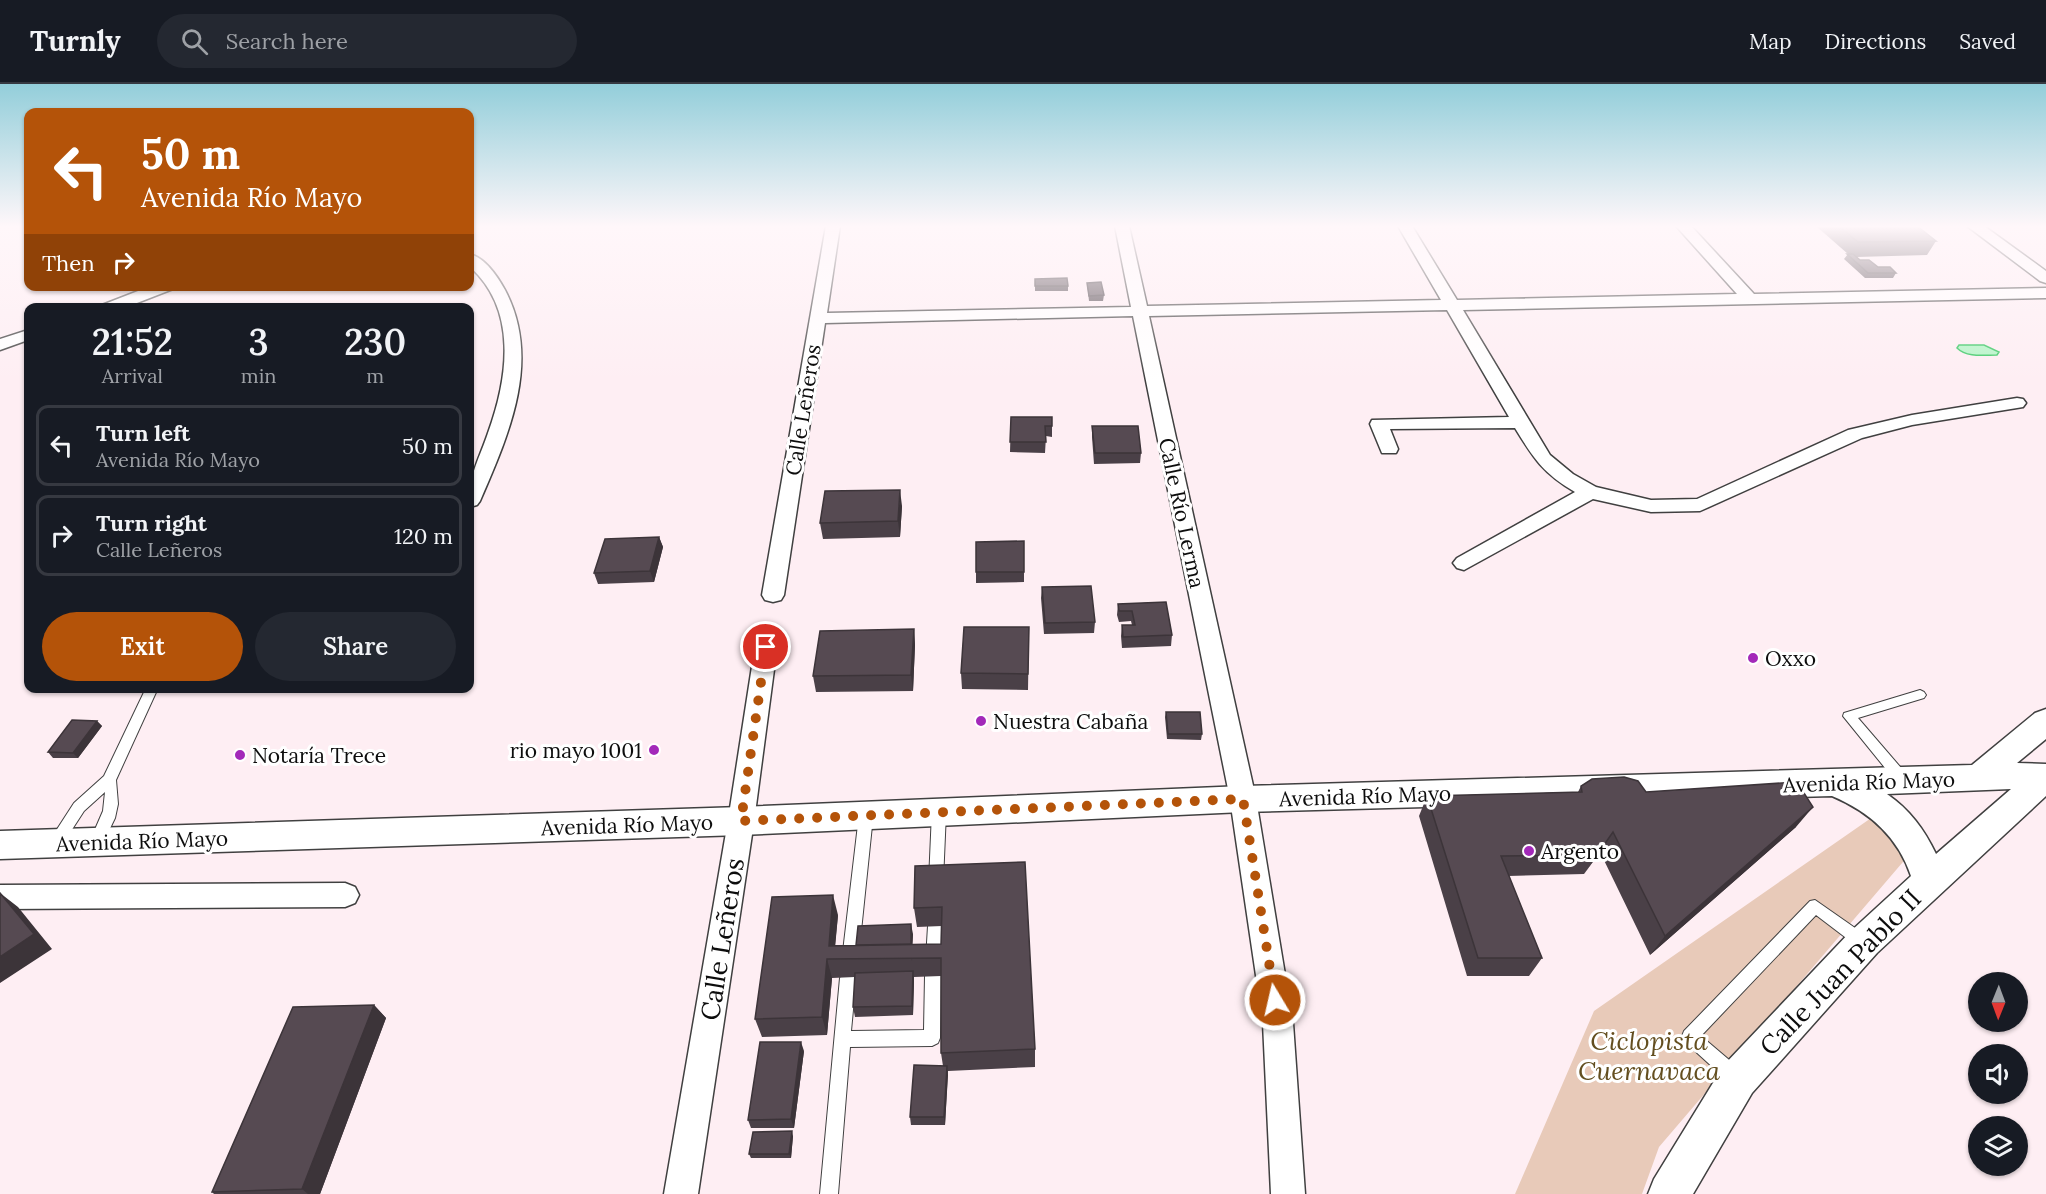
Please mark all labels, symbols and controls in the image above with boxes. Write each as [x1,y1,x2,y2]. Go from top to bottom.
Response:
search box [157,14,577,68]
text: Turnly [30,23,121,59]
icon: search [178,25,211,58]
text: Search here [226,27,348,55]
text: Map [1749,28,1792,55]
text: Directions [1825,28,1926,55]
text: Saved [1959,28,2016,55]
text: 50 m [141,127,240,181]
icon: left [42,132,120,210]
text: Avenida Río Mayo [141,180,362,214]
icon: right [107,246,140,279]
text: Then [42,249,95,277]
text: 21:52 [92,319,173,365]
text: 3 [249,319,269,365]
text: 230 [344,319,406,365]
street label: Calle Leñeros [779,342,827,478]
text: Arrival [102,363,163,388]
text: min [241,363,276,388]
text: m [366,363,384,388]
text: Turn left [96,419,190,447]
icon: left [45,429,78,462]
text: 50 m [402,432,453,460]
street label: Calle Río Lerma [1153,435,1211,591]
text: Avenida Río Mayo [96,447,260,472]
text: Turn right [96,509,207,537]
icon: right [45,519,78,552]
text: 120 m [394,522,453,550]
text: Calle Leñeros [96,537,222,562]
button: Exit [42,612,243,681]
button: Share [255,612,456,681]
pin [740,621,791,672]
icon: arrive [749,630,782,663]
place label: Oxxo [1765,645,1816,672]
marker: Oxxo [1746,651,1760,665]
place label: Nuestra Cabaña [993,708,1148,735]
marker: Nuestra Cabaña [974,714,988,728]
place label: rio mayo 1001 [510,737,642,764]
place label: Notaría Trece [252,742,386,769]
marker: rio mayo 1001 [647,743,661,757]
marker: Notaría Trece [233,748,247,762]
street label: Avenida Río Mayo [1782,766,1955,799]
street label: Avenida Río Mayo [1278,780,1451,813]
street label: Avenida Río Mayo [540,809,713,842]
street label: Avenida Río Mayo [55,825,228,858]
place label: Argento [1540,838,1619,865]
marker: Argento [1522,844,1536,858]
street label: Calle Leñeros [693,855,751,1023]
street label: Calle Juan Pablo II [1752,882,1928,1062]
position arrow [1243,968,1307,1032]
north arrow [1968,972,2028,1032]
map controls [1968,972,2028,1176]
park label: Ciclopista Cuernavaca [1578,1024,1721,1087]
button: sound [1968,1044,2028,1104]
button: layers [1968,1116,2028,1176]

